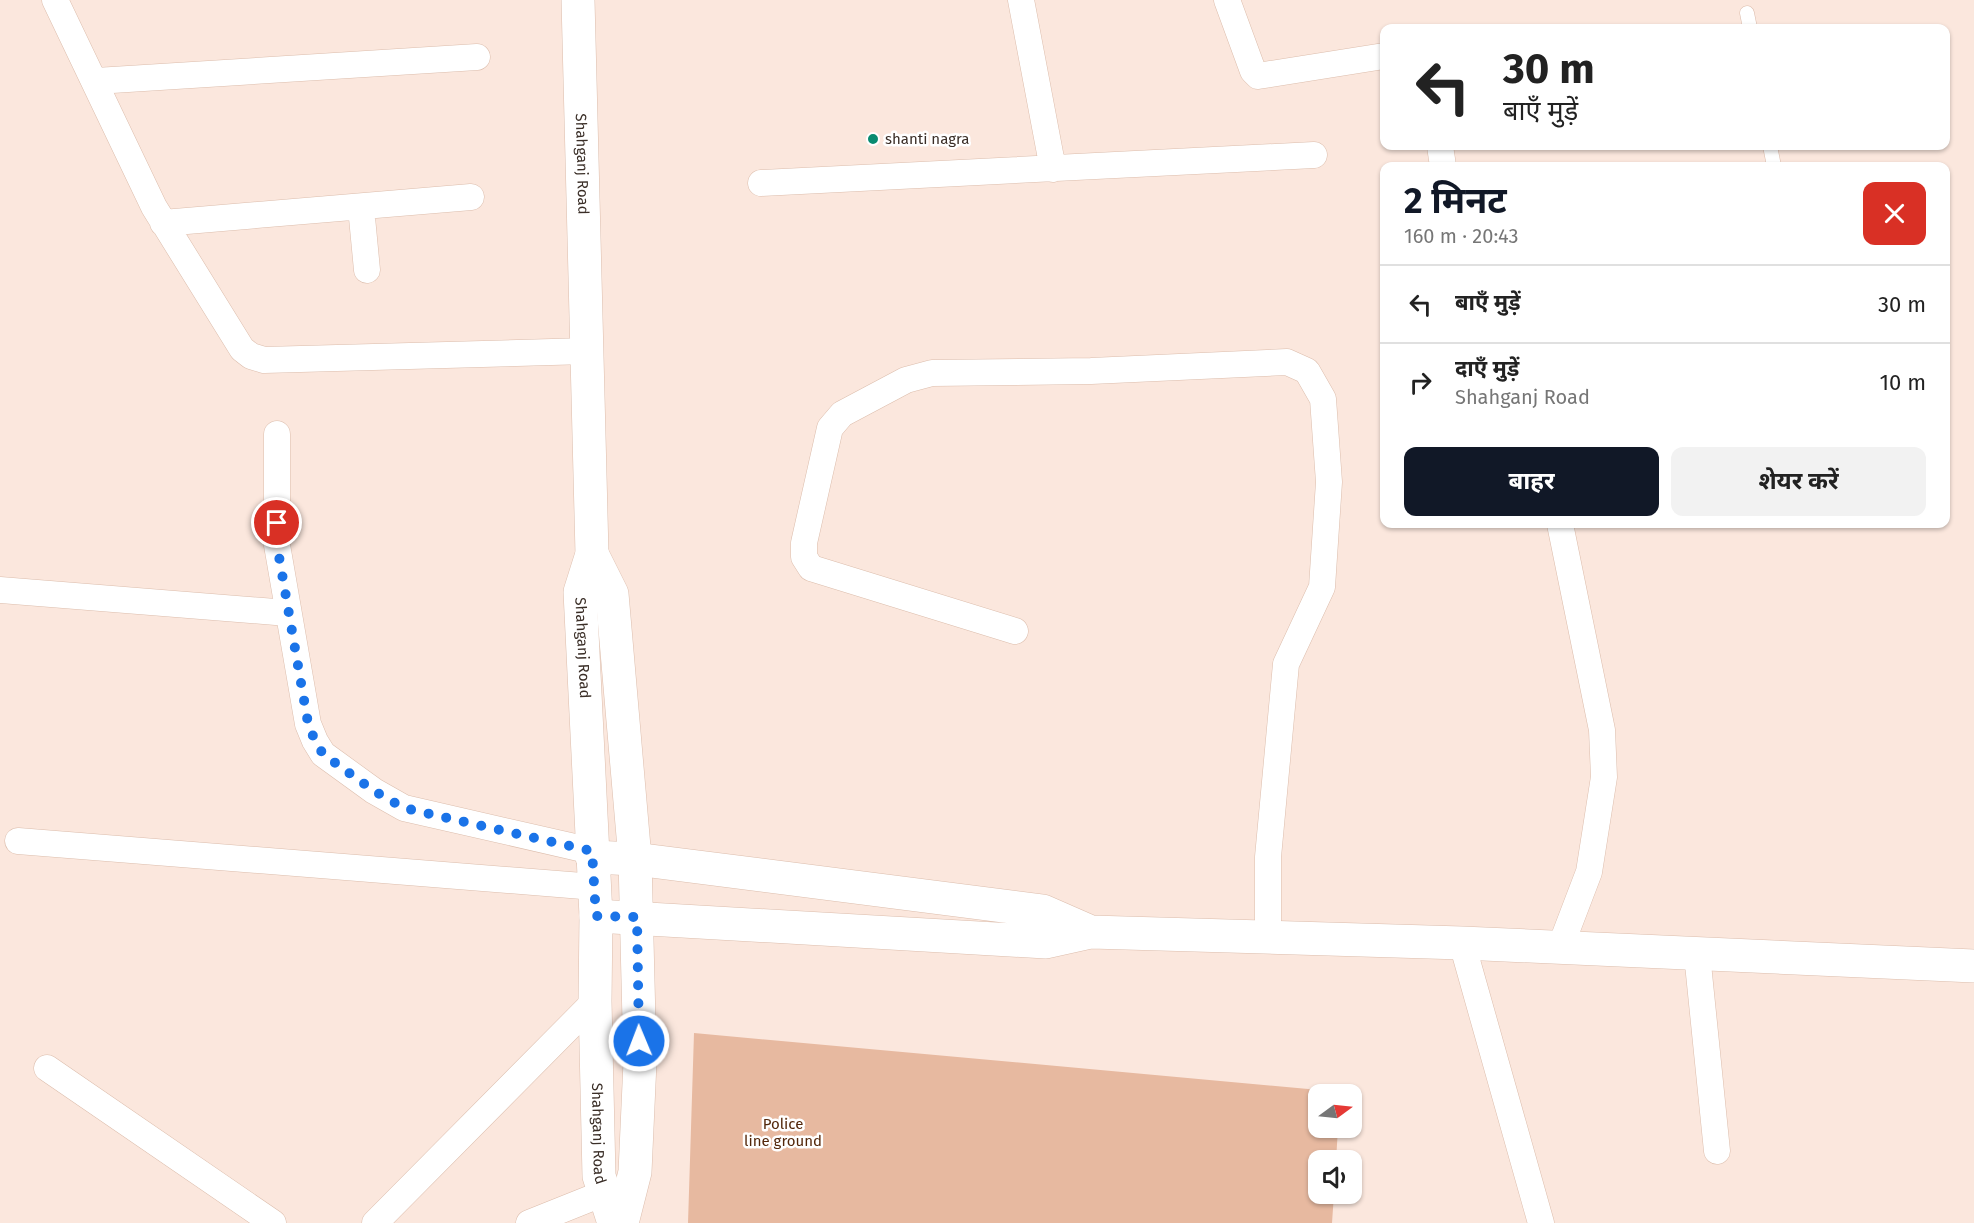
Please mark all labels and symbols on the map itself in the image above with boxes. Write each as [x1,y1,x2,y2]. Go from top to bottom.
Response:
street label: Shahganj Road [572,113,592,215]
place label: shanti nagra [885,130,969,148]
marker: shanti nagra [866,132,880,146]
pin [251,497,302,548]
street label: Shahganj Road [571,597,594,699]
position arrow [607,1009,671,1073]
street label: Shahganj Road [588,1083,610,1187]
north arrow [1308,1084,1362,1138]
park label: Police line ground [744,1115,822,1150]

